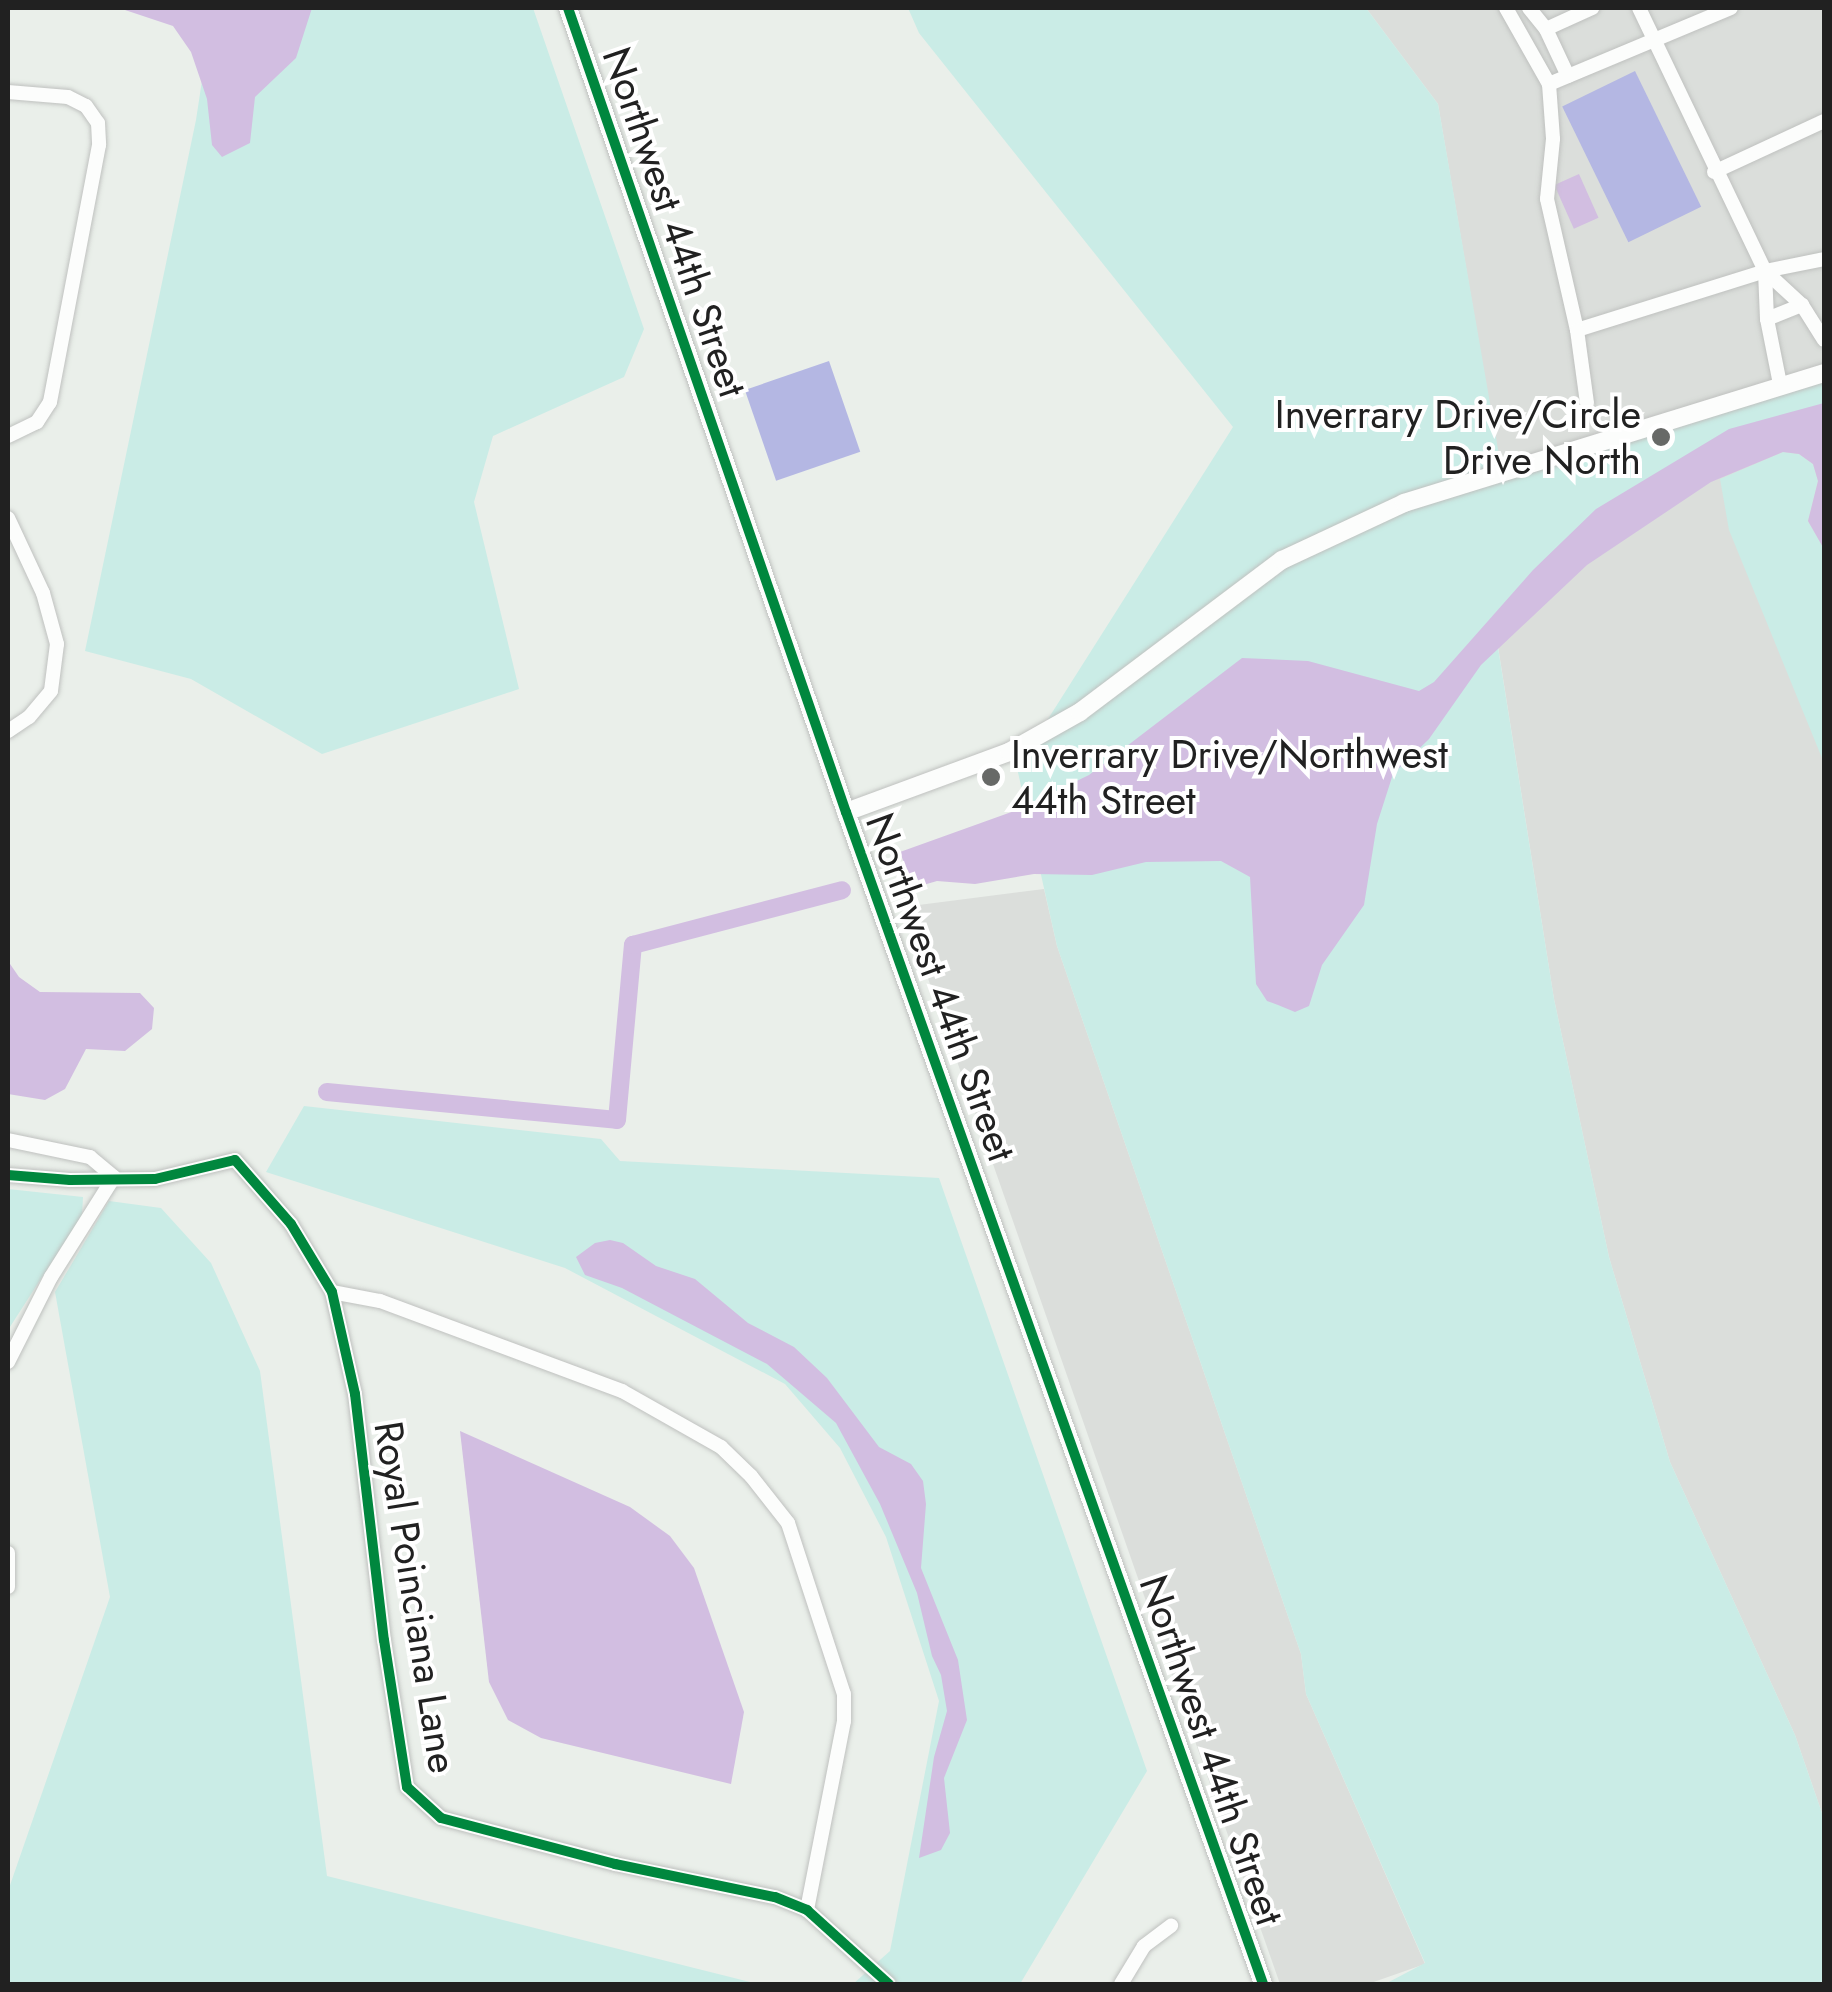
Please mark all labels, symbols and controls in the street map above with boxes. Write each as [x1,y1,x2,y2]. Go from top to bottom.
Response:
street label: Northwest 44th Street [593,41,757,403]
place label: Inverrary Drive/Circle Drive North [1275,390,1641,484]
marker: Inverrary Drive/Circle Drive North [1650,426,1672,448]
place label: Inverrary Drive/Northwest 44th Street [1011,730,1448,824]
marker: Inverrary Drive/Northwest 44th Street [980,766,1002,788]
street label: Northwest 44th Street [856,807,1026,1167]
street label: Royal Poinciana Lane [364,1418,468,1776]
street label: Northwest 44th Street [1130,1569,1294,1931]

